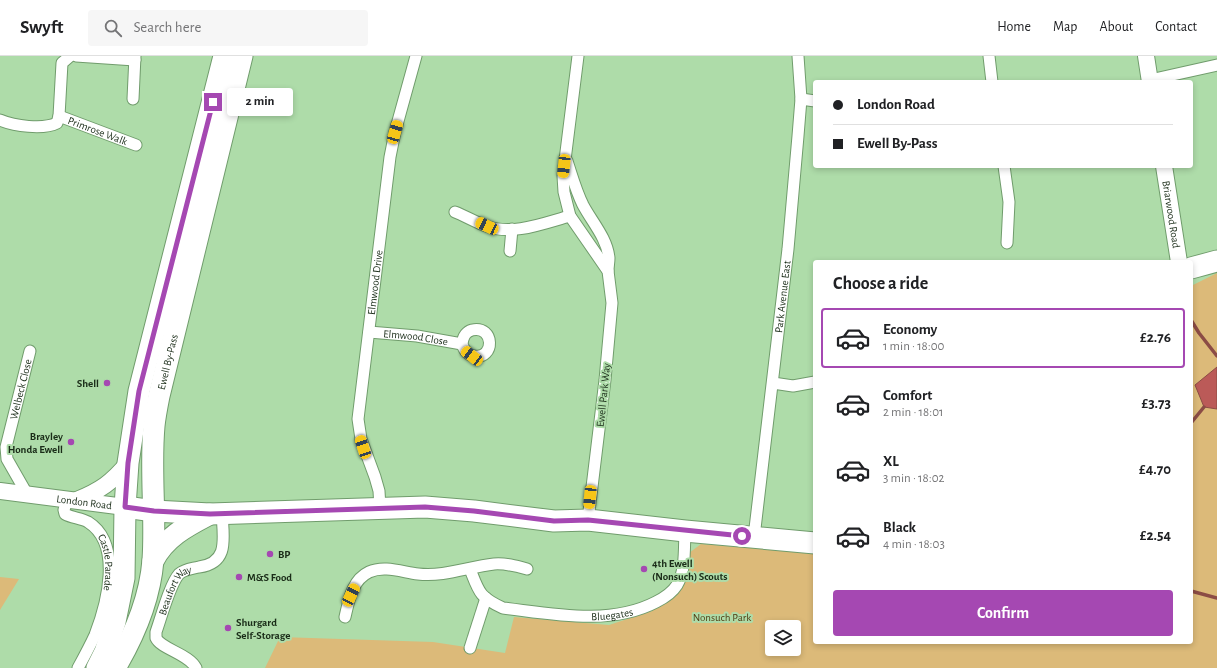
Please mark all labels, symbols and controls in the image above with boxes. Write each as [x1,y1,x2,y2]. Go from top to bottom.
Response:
search box [88,10,368,46]
icon: search [102,17,124,39]
text: Swyft [20,18,64,37]
text: Search here [134,20,201,35]
text: Home [997,20,1031,34]
text: Map [1053,20,1077,34]
text: About [1099,20,1133,34]
text: Contact [1155,20,1197,34]
callout: 2 min [227,88,293,116]
route end [204,93,222,111]
text: 2 min [246,95,274,108]
text: London Road [857,97,935,112]
street label: Primrose Walk [66,115,129,147]
car [386,119,404,145]
text: Ewell By-Pass [857,136,938,151]
car [557,153,571,179]
street label: Briarwood Road [1160,180,1182,249]
car [474,215,500,237]
street label: Elmwood Drive [366,249,385,315]
street label: Park Avenue East [773,260,793,333]
text: Choose a ride [833,275,928,293]
icon: car [835,320,871,356]
text: Economy [883,322,937,337]
street label: Elmwood Close [383,328,449,347]
text: £2.76 [1140,330,1171,345]
street label: Ewell By-Pass [156,333,180,391]
text: 1 min · 18:00 [883,340,944,353]
car [459,344,485,368]
street label: Welbeck Close [8,358,34,421]
street label: Ewell Park Way [595,362,612,428]
place label: Shell [77,378,99,389]
marker: Shell [102,378,112,388]
icon: car [835,386,871,422]
text: Comfort [883,388,932,403]
text: £3.73 [1141,396,1171,411]
text: 2 min · 18:01 [883,406,944,419]
place label: Brayley Honda Ewell [8,431,63,455]
car [354,434,372,460]
marker: Brayley Honda Ewell [66,437,76,447]
icon: car [835,452,871,488]
text: XL [883,454,899,469]
text: £4.70 [1139,462,1171,477]
text: 3 min · 18:02 [883,472,944,485]
car [583,484,597,510]
street label: London Road [56,493,113,511]
icon: car [835,518,871,554]
text: Black [883,520,916,535]
route start [733,527,751,545]
text: £2.54 [1140,528,1171,543]
street label: Castle Parade [96,532,114,592]
text: 4 min · 18:03 [883,538,945,551]
marker: BP [265,549,275,559]
place label: BP [278,549,290,560]
place label: 4th Ewell (Nonsuch) Scouts [652,558,728,582]
street label: Beaufort Way [157,564,193,617]
marker: 4th Ewell (Nonsuch) Scouts [639,564,649,574]
marker: M&S Food [234,572,244,582]
place label: M&S Food [247,572,292,583]
car [340,582,362,608]
button: Confirm [833,590,1173,636]
street label: Bluegates [591,606,634,622]
park label: Nonsuch Park [693,612,751,623]
place label: Shurgard Self-Storage [236,617,290,641]
map controls [765,620,801,656]
button: layers [765,620,801,656]
marker: Shurgard Self-Storage [223,623,233,633]

